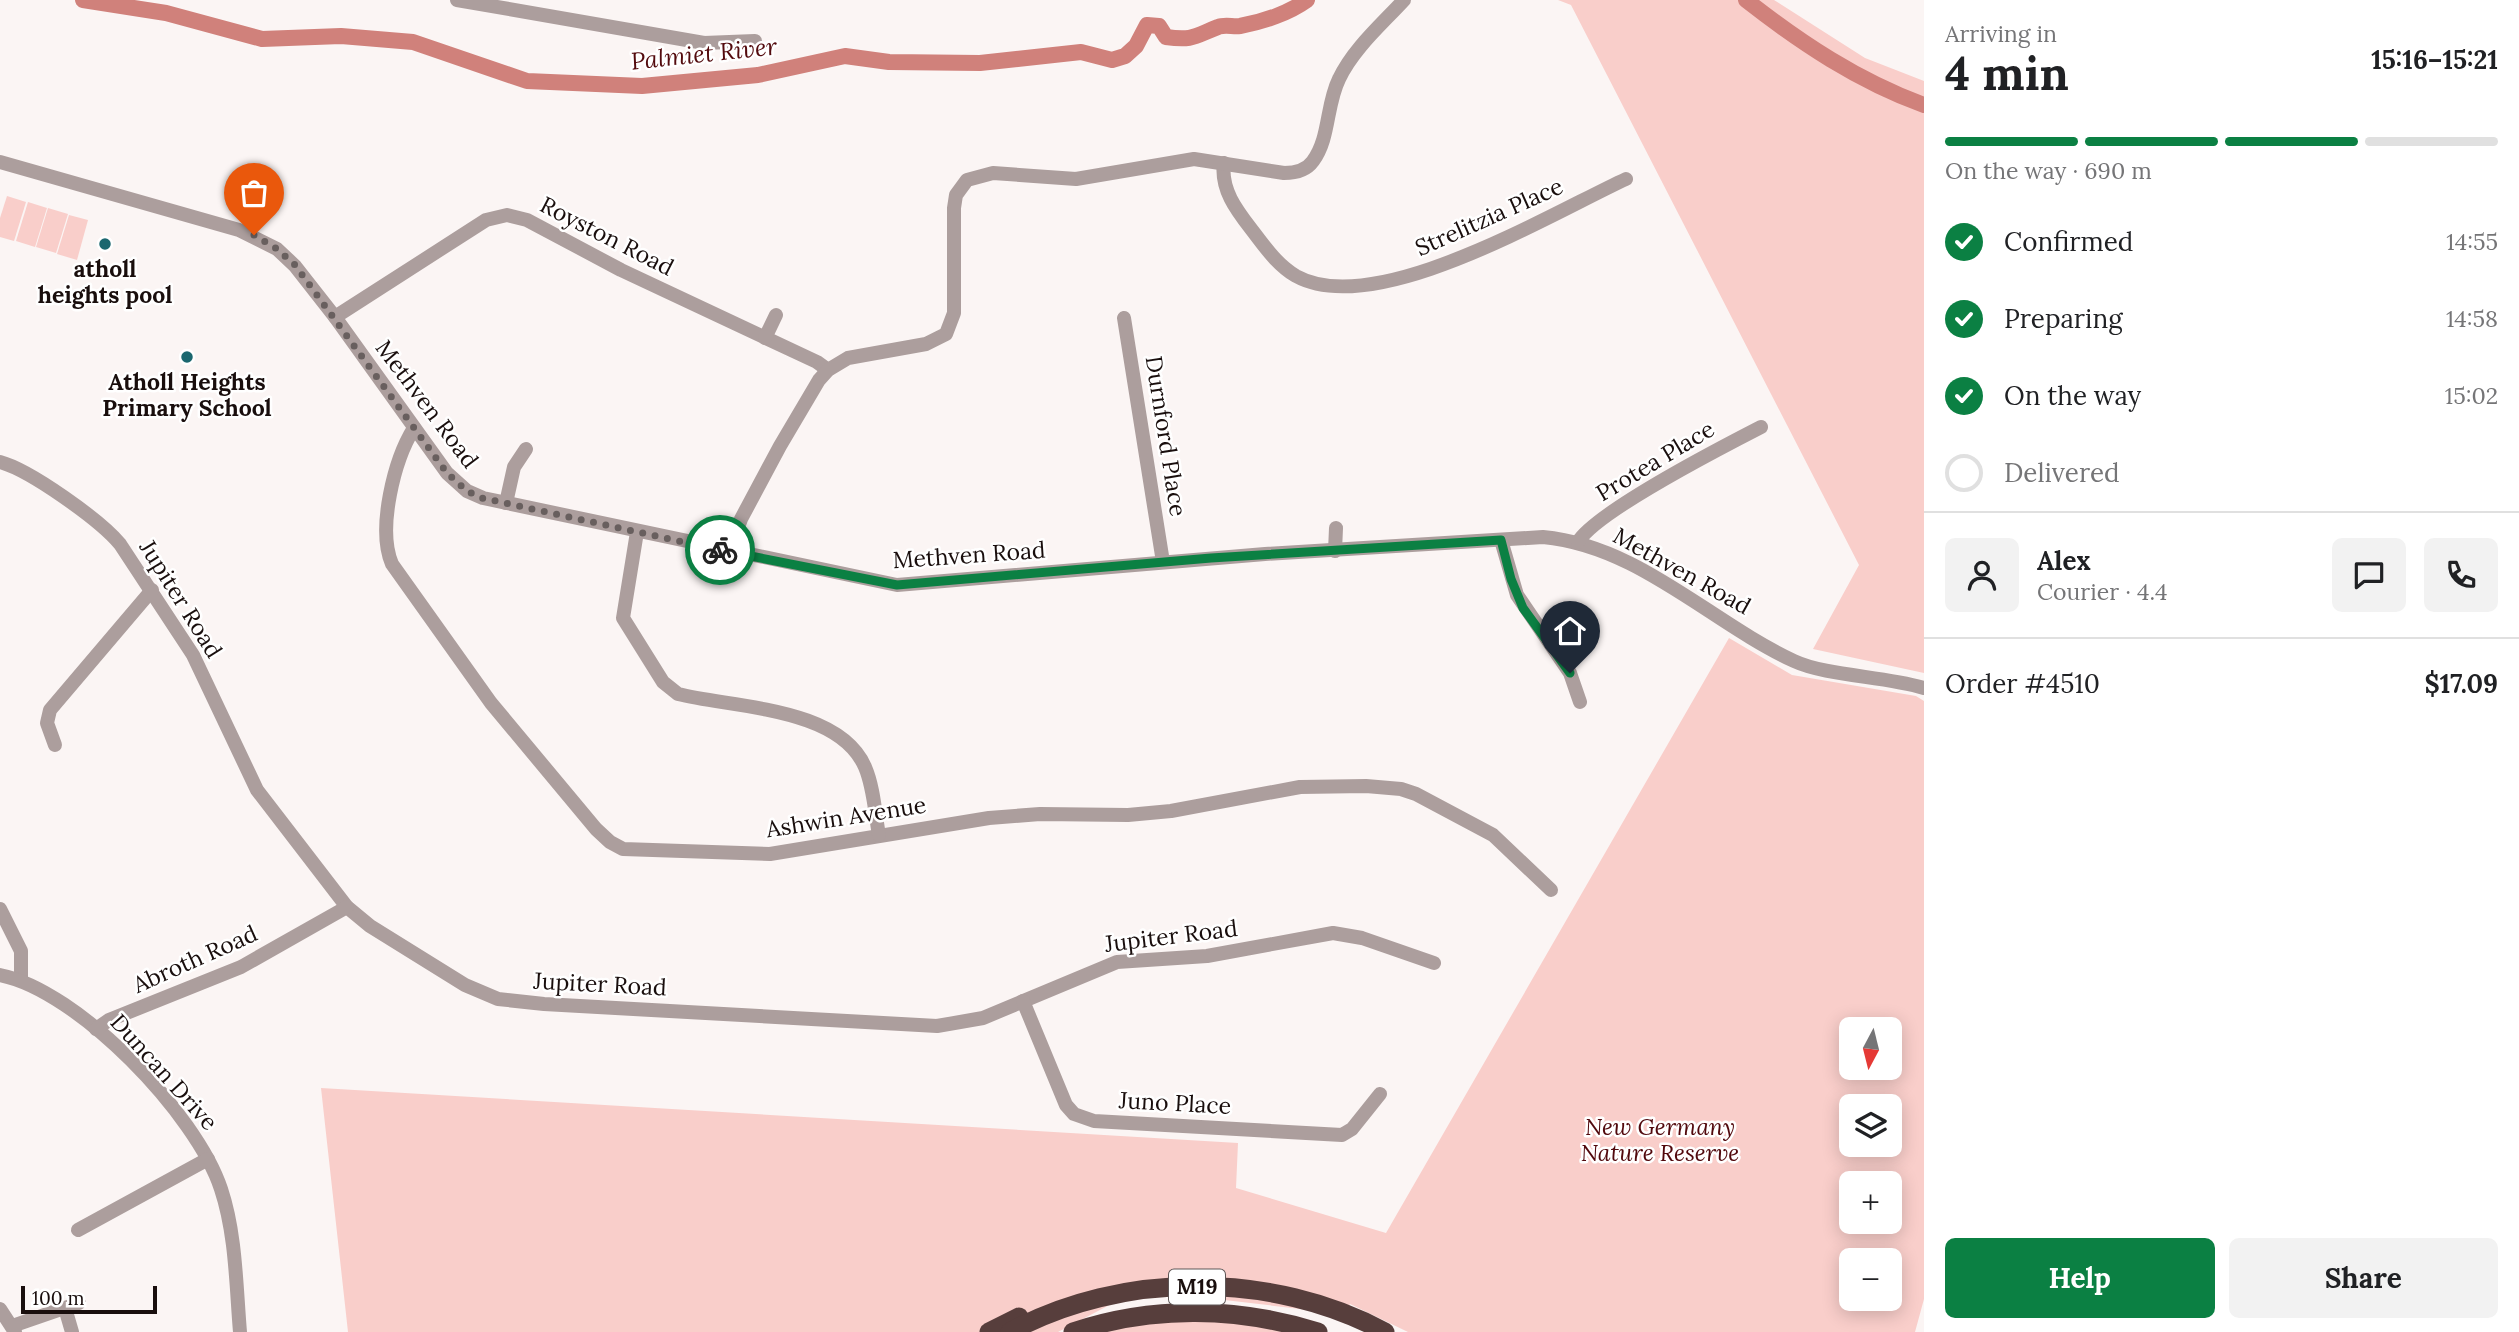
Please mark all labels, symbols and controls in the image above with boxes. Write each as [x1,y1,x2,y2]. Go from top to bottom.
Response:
text: Arriving in [1945,19,2057,48]
water label: Palmiet River [629,30,779,77]
text: 15:16–15:21 [2371,43,2498,76]
text: 4 min [1945,44,2069,103]
text: On the way · 690 m [1945,156,2152,185]
pin [224,163,284,235]
street label: Strelitzia Place [1410,171,1567,262]
icon: bag [235,174,273,212]
street label: Royston Road [536,189,679,282]
icon: check [1945,223,1983,261]
text: Confirmed [2004,225,2133,258]
text: 14:55 [2446,227,2498,256]
marker: atholl heights pool [97,236,113,252]
place label: atholl heights pool [38,254,172,309]
icon: check [1945,300,1983,338]
text: Preparing [2004,302,2123,335]
text: 14:58 [2446,304,2498,333]
street label: Methven Road [370,334,485,474]
marker: Atholl Heights Primary School [179,349,195,365]
street label: Durnford Place [1139,354,1193,518]
place label: Atholl Heights Primary School [102,367,272,422]
icon: check [1945,377,1983,415]
text: On the way [2004,379,2141,412]
text: 15:02 [2445,381,2498,410]
street label: Protea Place [1590,414,1719,507]
text: Delivered [2004,456,2120,489]
courier [685,515,755,585]
street label: Methven Road [1608,521,1756,620]
icon: bike [701,531,739,569]
street label: Jupiter Road [133,534,229,663]
street label: Methven Road [892,535,1047,574]
button: person [1945,538,2019,612]
button: chat [2332,538,2406,612]
button: phone [2424,538,2498,612]
text: Alex [2037,544,2091,577]
text: Courier · 4.4 [2037,577,2168,606]
pin [1540,601,1600,673]
icon: home [1551,612,1589,650]
text: Order #4510 [1945,667,2100,700]
text: $17.09 [2424,667,2498,700]
street label: Ashwin Avenue [763,790,928,844]
street label: Jupiter Road [1102,913,1239,958]
street label: Abroth Road [127,918,262,999]
street label: Jupiter Road [532,965,668,1001]
street label: Duncan Drive [105,1008,224,1136]
north arrow [1839,1017,1902,1080]
map controls [1839,1017,1902,1311]
street label: Juno Place [1117,1085,1232,1120]
button: layers [1839,1094,1902,1157]
park label: New Germany Nature Reserve [1581,1112,1739,1167]
button: + [1839,1171,1902,1234]
button: Help [1945,1238,2215,1318]
button: Share [2229,1238,2498,1318]
button: − [1839,1248,1902,1311]
road number: M19 [1169,1270,1225,1304]
scale bar [21,1283,158,1315]
text: 100 m [32,1286,85,1310]

